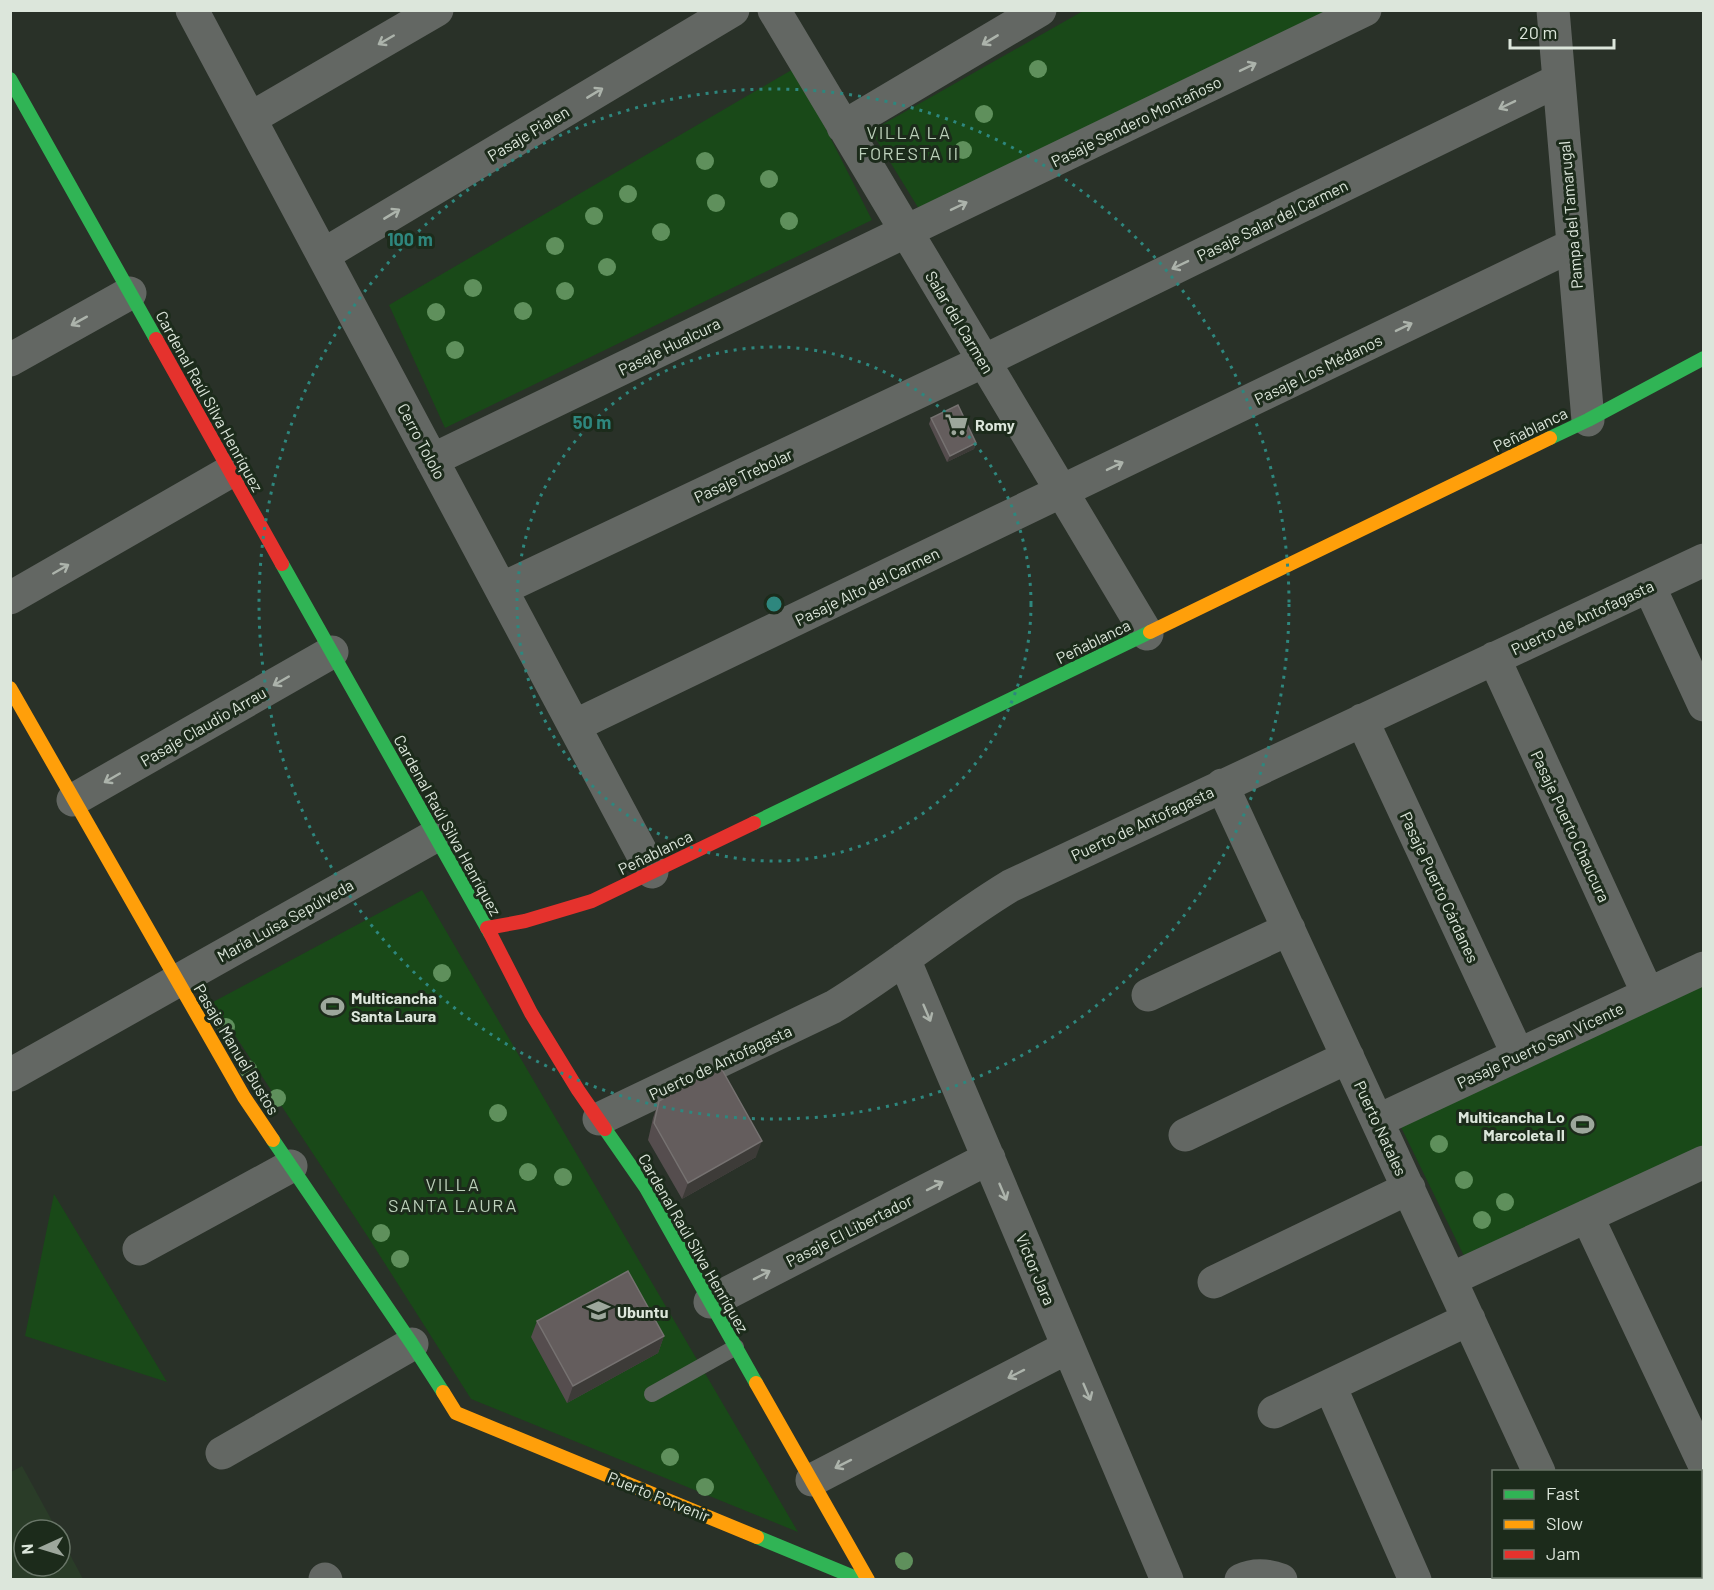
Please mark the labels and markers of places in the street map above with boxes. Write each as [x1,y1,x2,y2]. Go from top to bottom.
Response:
supermarket icon: Romy [944,411,970,437]
place label: Romy [975,415,1015,434]
centre of rings [764,594,784,614]
place label: Multicancha Santa Laura [351,988,437,1025]
sports icon: Multicancha Santa Laura [320,993,346,1019]
place label: Multicancha Lo Marcoleta II [1458,1107,1565,1144]
sports icon: Multicancha Lo Marcoleta II [1570,1112,1596,1138]
school or university icon: Ubuntu [586,1298,612,1324]
place label: Ubuntu [617,1302,668,1321]

